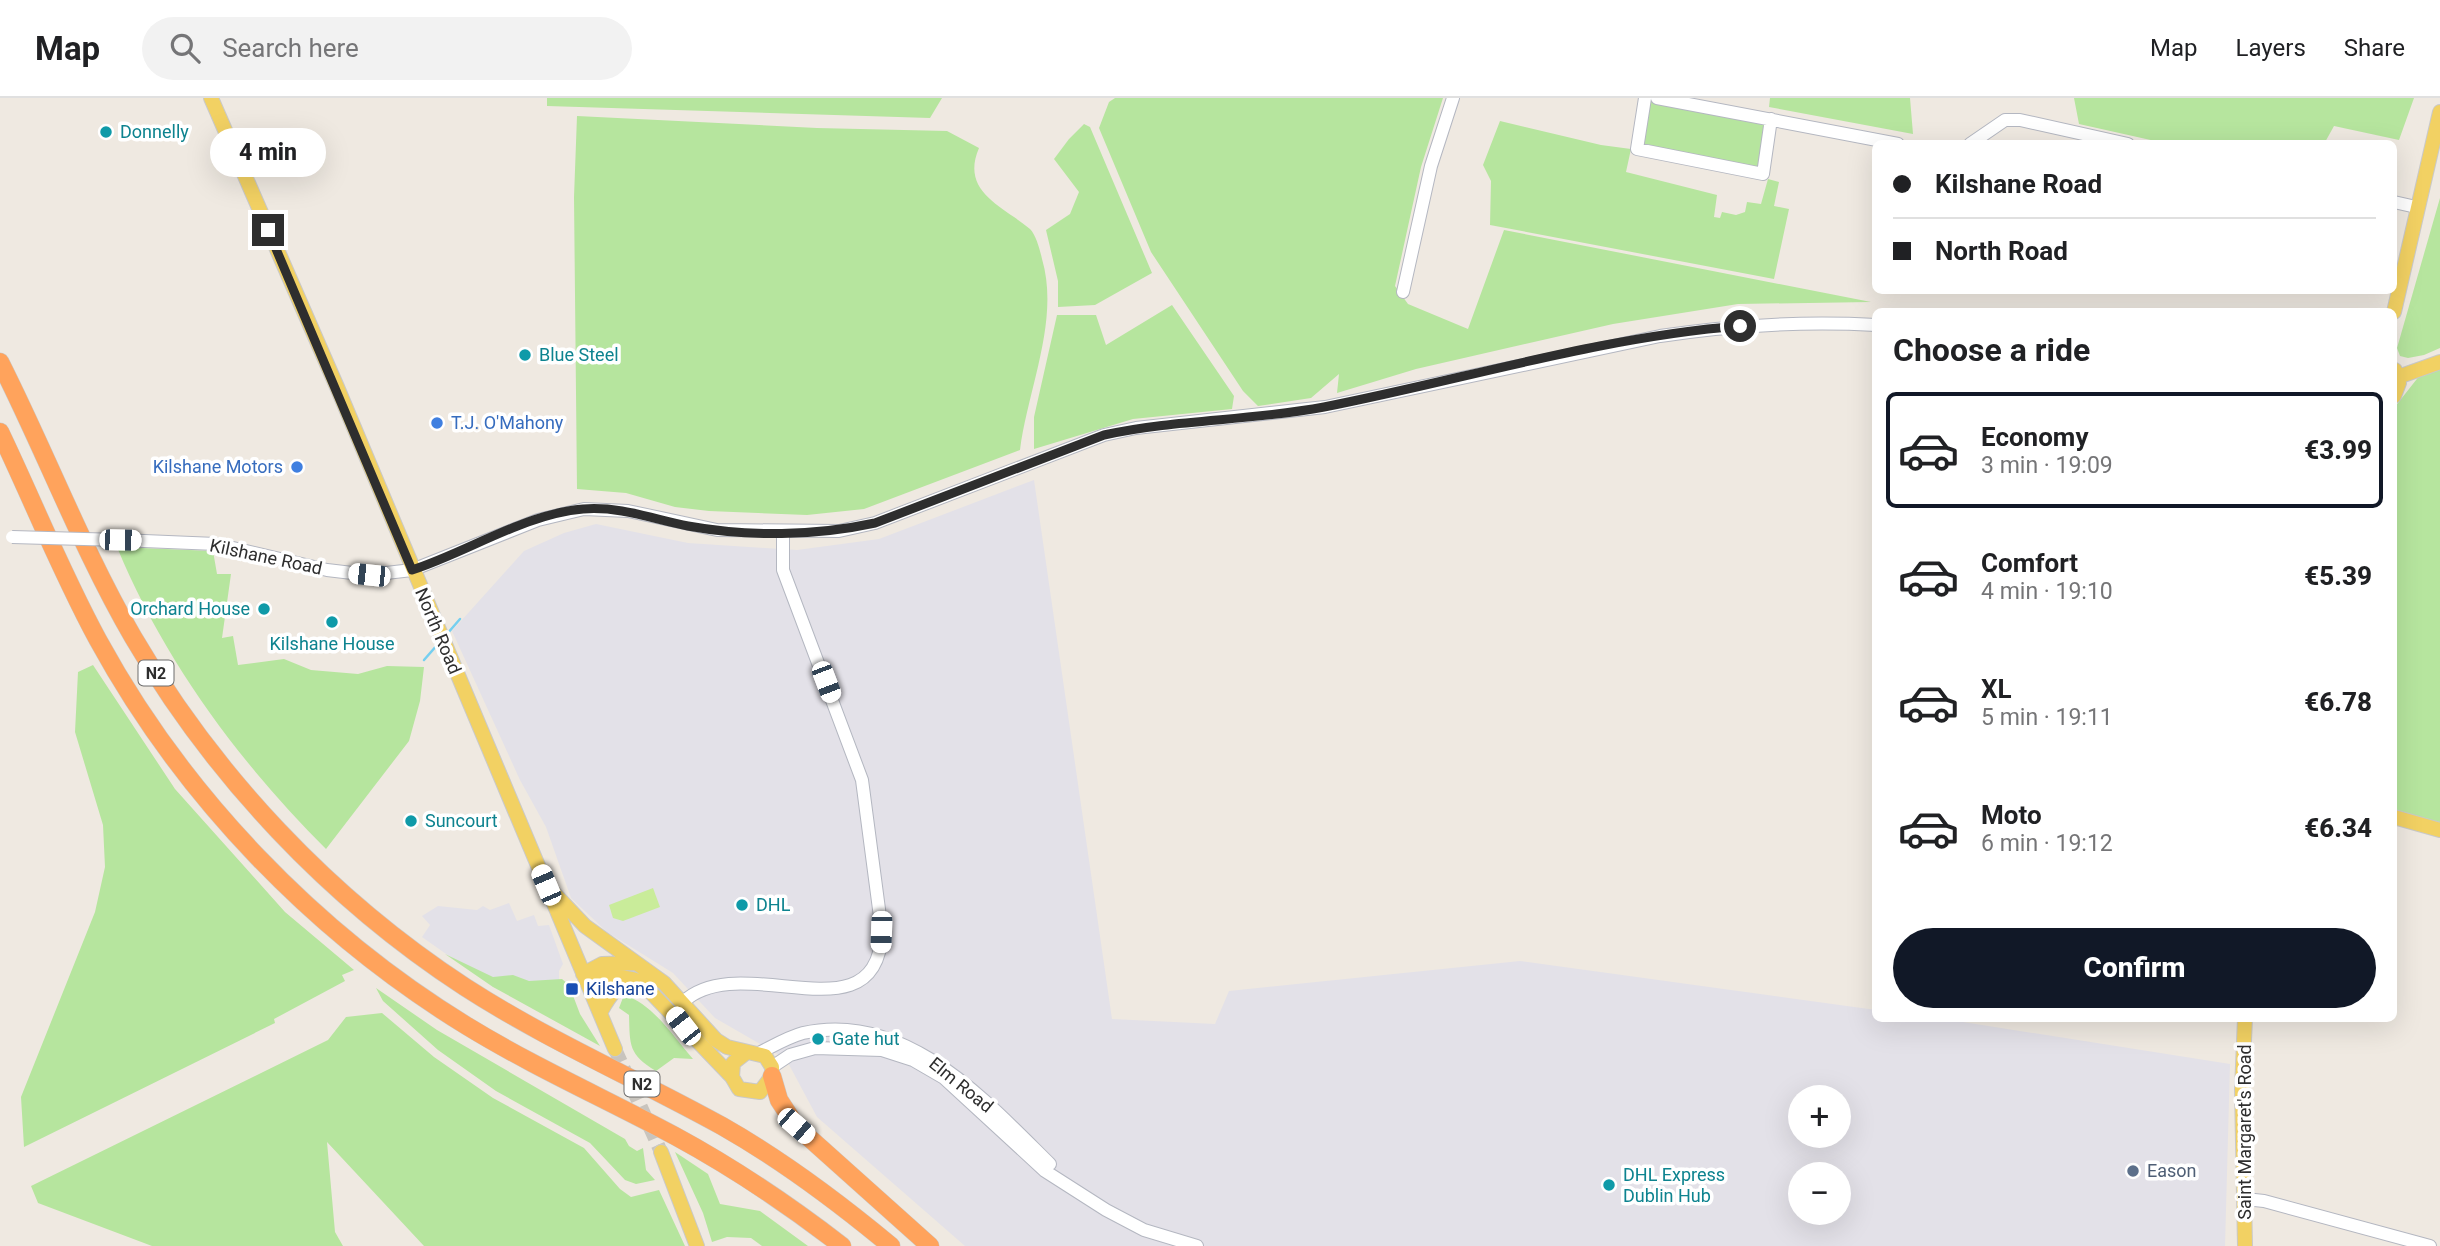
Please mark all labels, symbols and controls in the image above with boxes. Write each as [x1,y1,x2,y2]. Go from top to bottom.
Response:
search box [142,17,632,80]
text: Map [35,29,100,68]
icon: search [166,29,204,67]
text: Search here [222,33,359,63]
text: Map [2150,34,2198,62]
text: Layers [2236,34,2306,62]
text: Share [2344,34,2405,62]
place label: Donnelly [120,121,189,142]
marker: Donnelly [98,124,114,140]
callout: 4 min [210,129,326,178]
text: 4 min [239,139,297,166]
text: Kilshane Road [1935,169,2102,199]
route end [252,214,284,246]
text: North Road [1935,236,2068,266]
route start [1724,310,1756,342]
text: Choose a ride [1893,331,2090,369]
place label: Blue Steel [539,344,619,365]
marker: Blue Steel [517,347,533,363]
place label: T.J. O'Mahony [451,412,564,433]
marker: T.J. O'Mahony [429,415,445,431]
icon: car [1897,419,1960,482]
text: Economy [1981,422,2088,452]
text: €3.99 [2304,435,2372,465]
text: 3 min · 19:09 [1981,452,2113,479]
place label: Kilshane Motors [153,456,283,477]
marker: Kilshane Motors [289,459,305,475]
car [99,529,142,551]
street label: Kilshane Road [208,534,324,579]
icon: car [1897,545,1960,608]
text: Comfort [1981,548,2078,578]
text: €5.39 [2304,561,2372,591]
car [348,562,391,588]
text: 4 min · 19:10 [1981,578,2113,605]
street label: North Road [411,585,466,677]
place label: Orchard House [130,598,250,619]
marker: Orchard House [256,601,272,617]
marker: Kilshane House [324,614,340,630]
place label: Kilshane House [270,633,394,654]
car [809,659,844,705]
road number: N2 [138,660,174,686]
icon: car [1897,671,1960,734]
text: XL [1981,674,2012,704]
text: €6.78 [2304,687,2372,717]
text: 5 min · 19:11 [1981,704,2113,731]
icon: car [1897,797,1960,860]
text: Moto [1981,800,2042,830]
place label: Suncourt [425,810,498,831]
marker: Suncourt [403,813,419,829]
text: €6.34 [2304,813,2372,843]
text: 6 min · 19:12 [1981,830,2113,857]
car [529,862,564,908]
place label: DHL [756,894,791,915]
marker: DHL [734,897,750,913]
car [870,911,893,953]
button: Confirm [1893,928,2376,1008]
place label: Kilshane [586,978,655,999]
marker: Kilshane [564,981,580,997]
car [662,1003,705,1049]
place label: Gate hut [832,1028,900,1049]
marker: Gate hut [810,1031,826,1047]
street label: Saint Margaret's Road [2234,1044,2255,1220]
street label: Elm Road [925,1052,998,1117]
road number: N2 [624,1072,660,1096]
map controls [1788,1085,1851,1225]
button: + [1788,1085,1851,1148]
car [774,1104,819,1148]
place label: Eason [2147,1160,2197,1181]
button: − [1788,1162,1851,1225]
marker: Eason [2125,1163,2141,1179]
place label: DHL Express Dublin Hub [1623,1164,1725,1206]
marker: DHL Express Dublin Hub [1601,1177,1617,1193]

